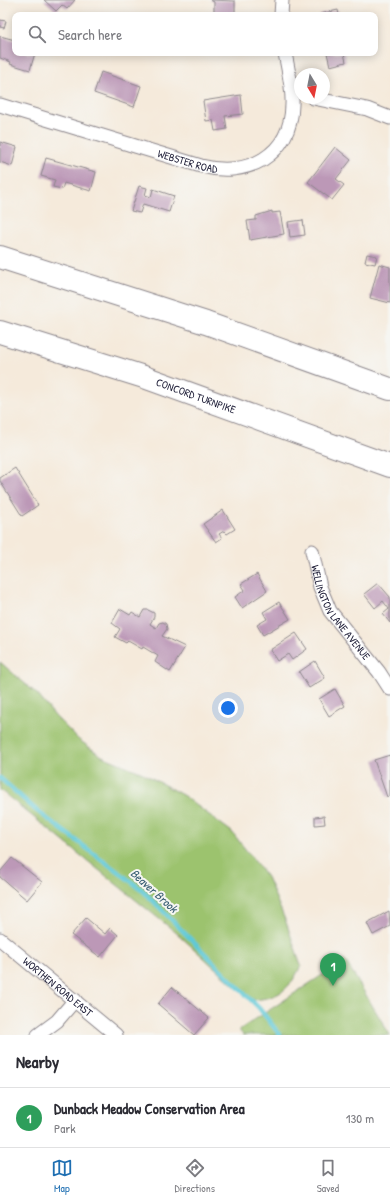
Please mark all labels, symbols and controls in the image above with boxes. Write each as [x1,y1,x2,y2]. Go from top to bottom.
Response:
search box [12,12,378,56]
icon: search [26,23,48,45]
text: Search here [58,24,122,45]
north arrow [294,68,330,104]
street label: WEBSTER ROAD [156,146,219,176]
street label: CONCORD TURNPIKE [154,375,238,417]
street label: WELLINGTON LANE AVENUE [308,564,374,663]
your location [218,698,238,718]
water label: Beaver Brook [127,865,182,917]
pin: 1 [320,953,346,986]
street label: WORTHEN ROAD EAST [20,954,96,1020]
text: Nearby [16,1050,59,1073]
text: Dunback Meadow Conservation Area [54,1098,245,1119]
text: 1 [27,1109,31,1127]
text: 130 m [346,1109,374,1127]
text: Park [54,1119,76,1137]
tab: Map [51,1157,73,1195]
tab: Directions [175,1157,215,1195]
tab: Saved [317,1157,339,1195]

